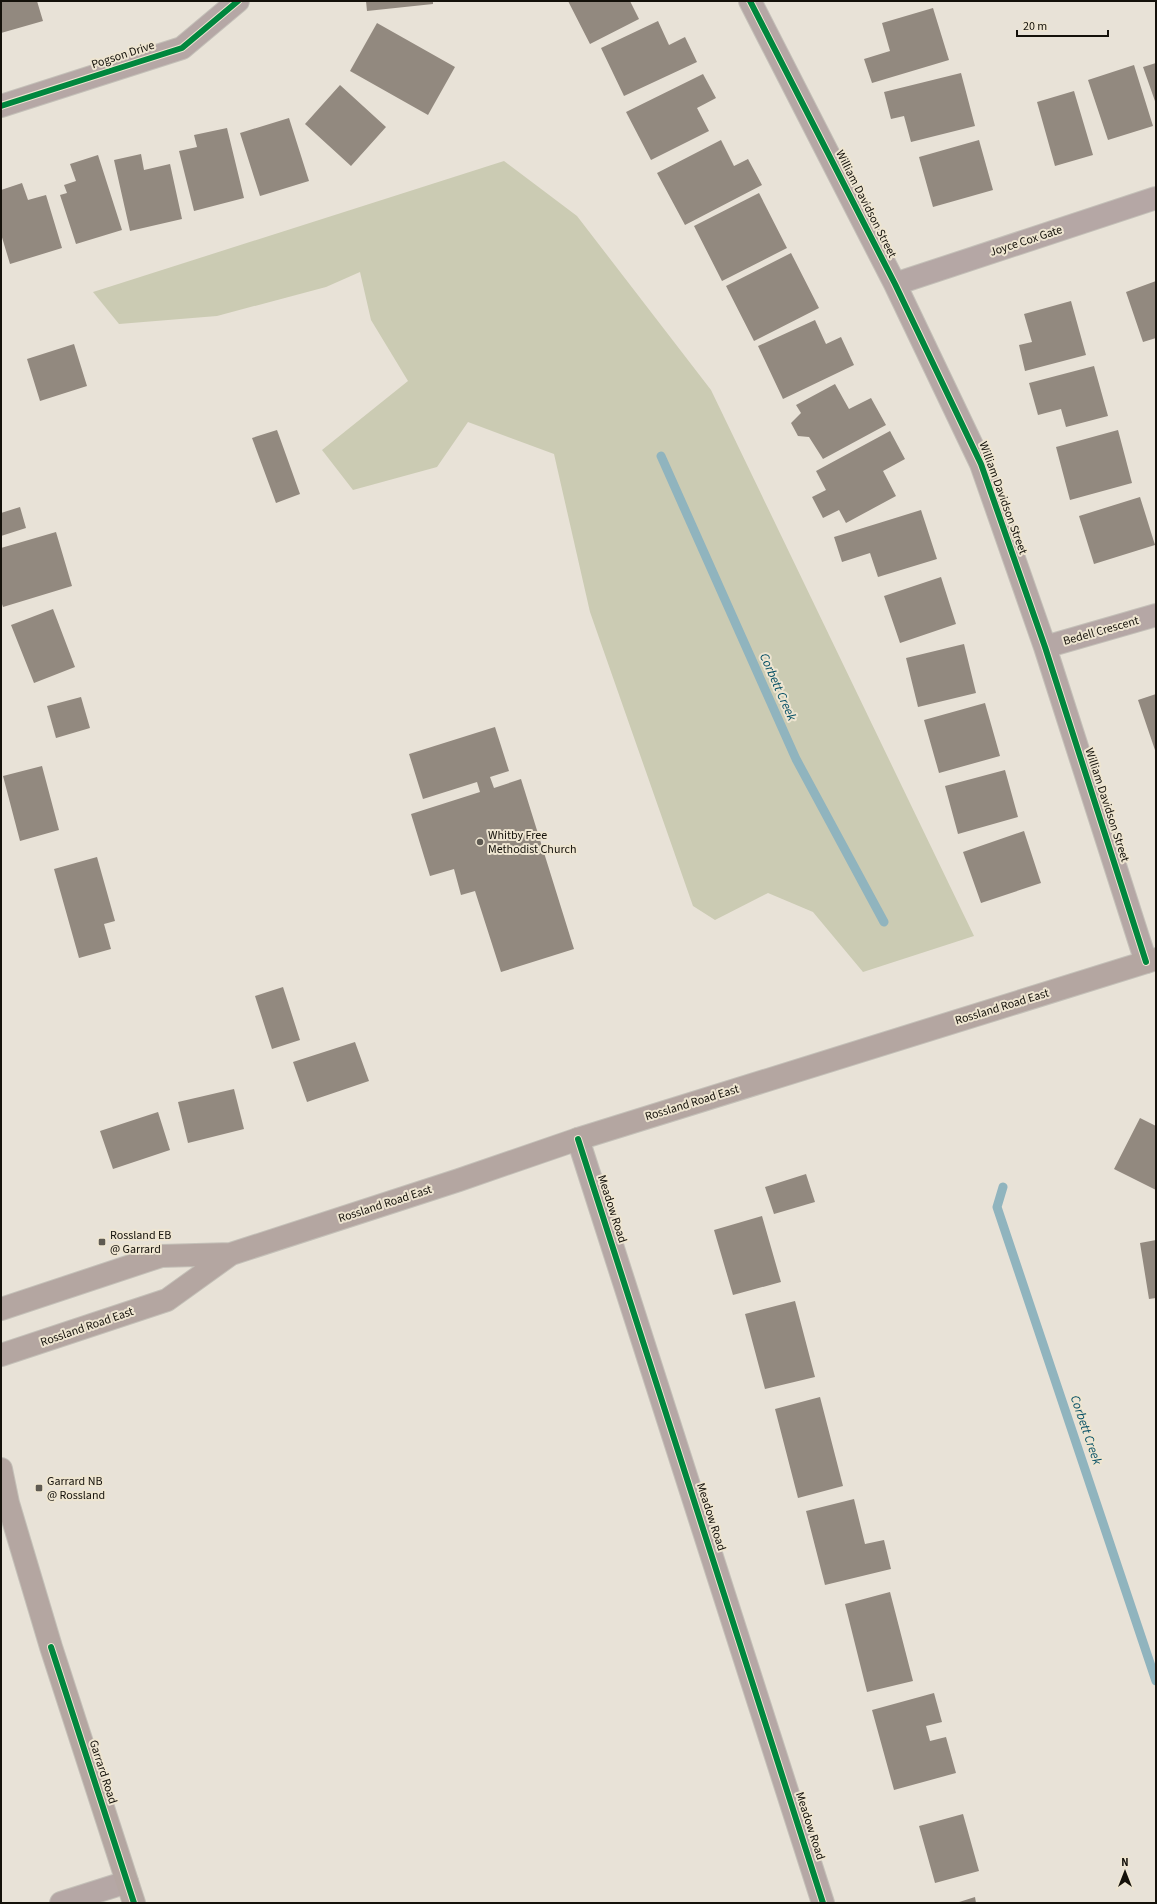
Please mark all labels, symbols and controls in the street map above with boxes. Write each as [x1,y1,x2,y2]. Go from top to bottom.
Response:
scale bar [1017,12,1108,38]
text: 20 m [1023,18,1047,35]
street label: Pogson Drive [89,37,157,73]
street label: William Davidson Street [831,147,901,261]
street label: Joyce Cox Gate [988,221,1065,261]
street label: William Davidson Street [975,439,1031,557]
street label: Bedell Crescent [1061,612,1141,650]
water label: Corbett Creek [755,650,801,724]
street label: William Davidson Street [1081,746,1133,864]
place label: Whitby Free Methodist Church [488,827,576,858]
marker: Whitby Free Methodist Church [475,837,485,847]
street label: Rossland Road East [953,985,1051,1029]
street label: Rossland Road East [643,1081,741,1125]
street label: Meadow Road [593,1173,631,1245]
street label: Rossland Road East [336,1181,434,1227]
place label: Rossland EB @ Garrard [110,1227,171,1258]
marker: Rossland EB @ Garrard [97,1237,107,1247]
street label: Rossland Road East [38,1303,136,1351]
water label: Corbett Creek [1066,1393,1107,1468]
place label: Garrard NB @ Rossland [47,1473,105,1504]
street label: Meadow Road [692,1481,730,1553]
marker: Garrard NB @ Rossland [34,1483,44,1493]
street label: Garrard Road [85,1738,121,1806]
street label: Meadow Road [791,1790,829,1862]
north arrow [1105,1852,1145,1892]
text: N [1121,1855,1129,1870]

